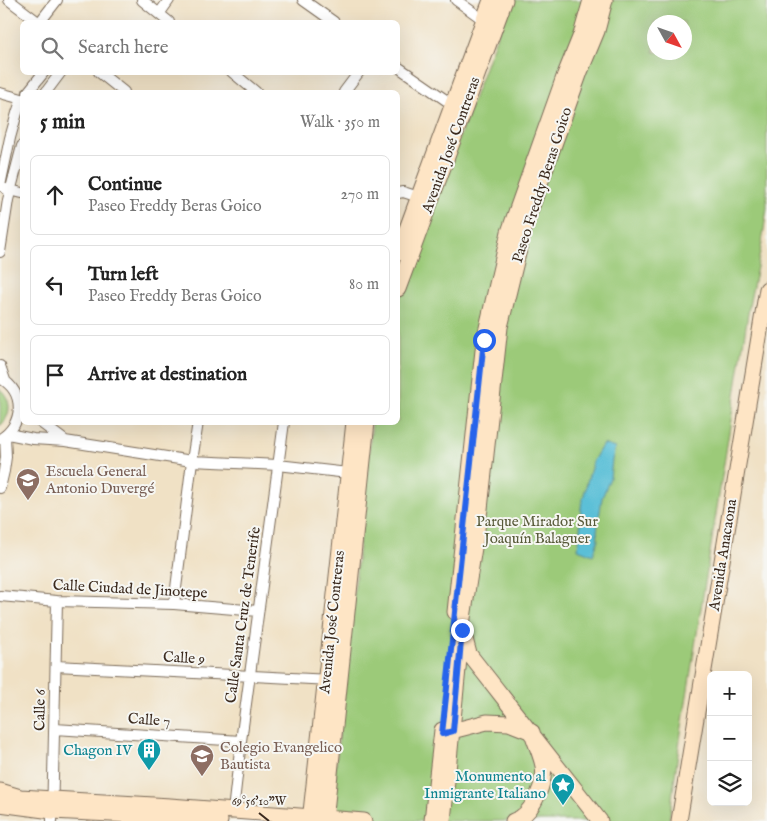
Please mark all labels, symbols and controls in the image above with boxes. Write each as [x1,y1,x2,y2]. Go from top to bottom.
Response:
north arrow [647,15,692,60]
search box [20,20,400,75]
icon: search [38,34,66,62]
text: Search here [78,36,169,60]
street label: Avenida José Contreras [417,74,485,217]
street label: Paseo Freddy Beras Goico [508,105,576,265]
text: 5 min [40,109,85,136]
text: Walk · 350 m [300,113,380,133]
text: Continue [88,173,162,197]
icon: ahead [41,181,69,209]
text: 270 m [340,185,379,205]
text: Paseo Freddy Beras Goico [88,197,262,217]
text: Turn left [88,263,159,287]
icon: left [41,271,69,299]
text: 80 m [349,275,379,295]
text: Paseo Freddy Beras Goico [88,287,262,307]
route start [473,329,496,352]
icon: arrive [41,361,69,389]
text: Arrive at destination [88,363,247,387]
place label: Escuela General Antonio Duvergé [45,462,154,498]
school or university icon: Escuela General Antonio Duvergé [15,467,41,501]
street label: Avenida Anacaona [705,497,741,613]
park label: Parque Mirador Sur Joaquín Balaguer [476,512,598,548]
street label: Calle Santa Cruz de Tenerife [221,525,265,704]
street label: Avenida José Contreras [315,550,349,695]
street label: Calle Ciudad de Jinotepe [52,575,208,603]
route end [451,619,474,642]
street label: Calle 9 [163,647,205,669]
map controls [707,671,752,806]
button: + [707,671,752,716]
street label: Calle 6 [30,688,50,731]
street label: Calle 7 [127,709,171,731]
button: − [707,716,752,761]
building icon: Chagon IV [136,737,162,771]
place label: Colegio Evangelico Bautista [220,738,342,774]
place label: Chagon IV [63,741,133,760]
school or university icon: Colegio Evangelico Bautista [189,743,215,777]
button: layers [707,761,752,806]
place label: Monumento al Inmigrante Italiano [424,767,547,803]
place icon: Monumento al Inmigrante Italiano [550,772,576,806]
text: 69°56'10"W [232,794,287,809]

